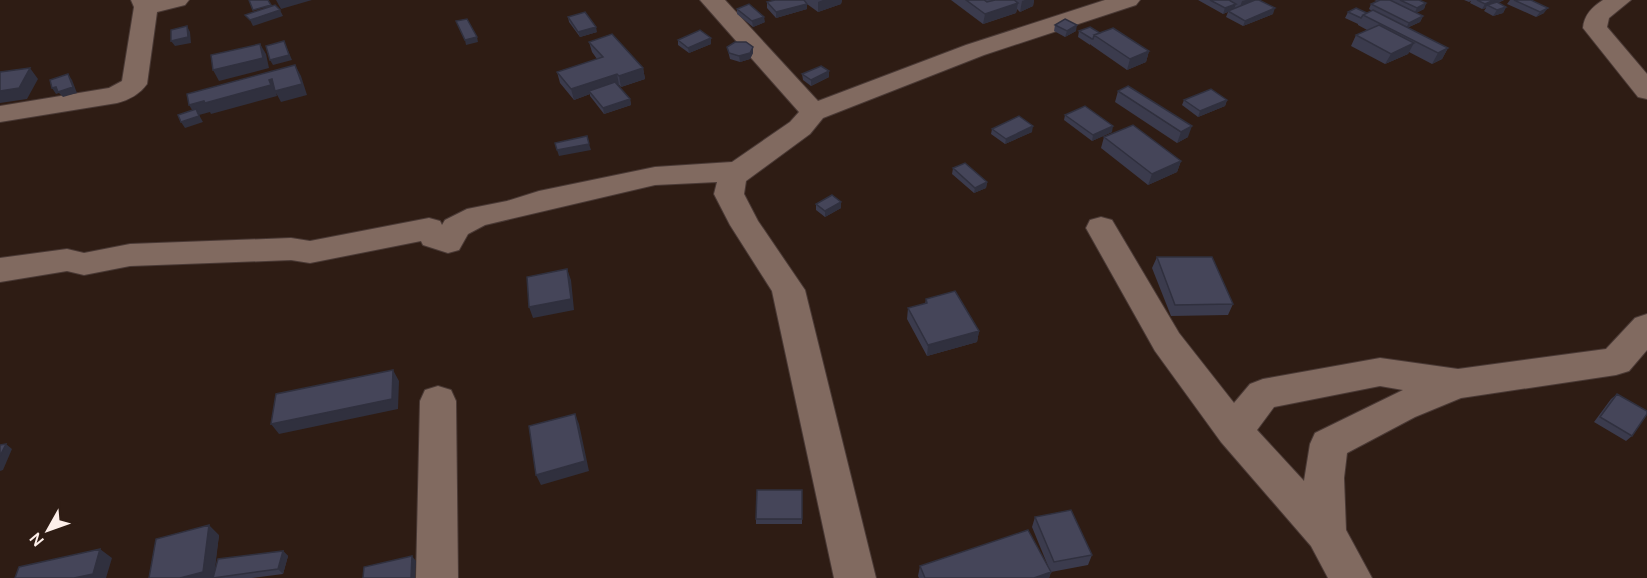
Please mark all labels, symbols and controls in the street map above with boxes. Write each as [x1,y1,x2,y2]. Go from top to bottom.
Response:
north arrow [18,500,78,560]
text: N [24,528,49,551]

